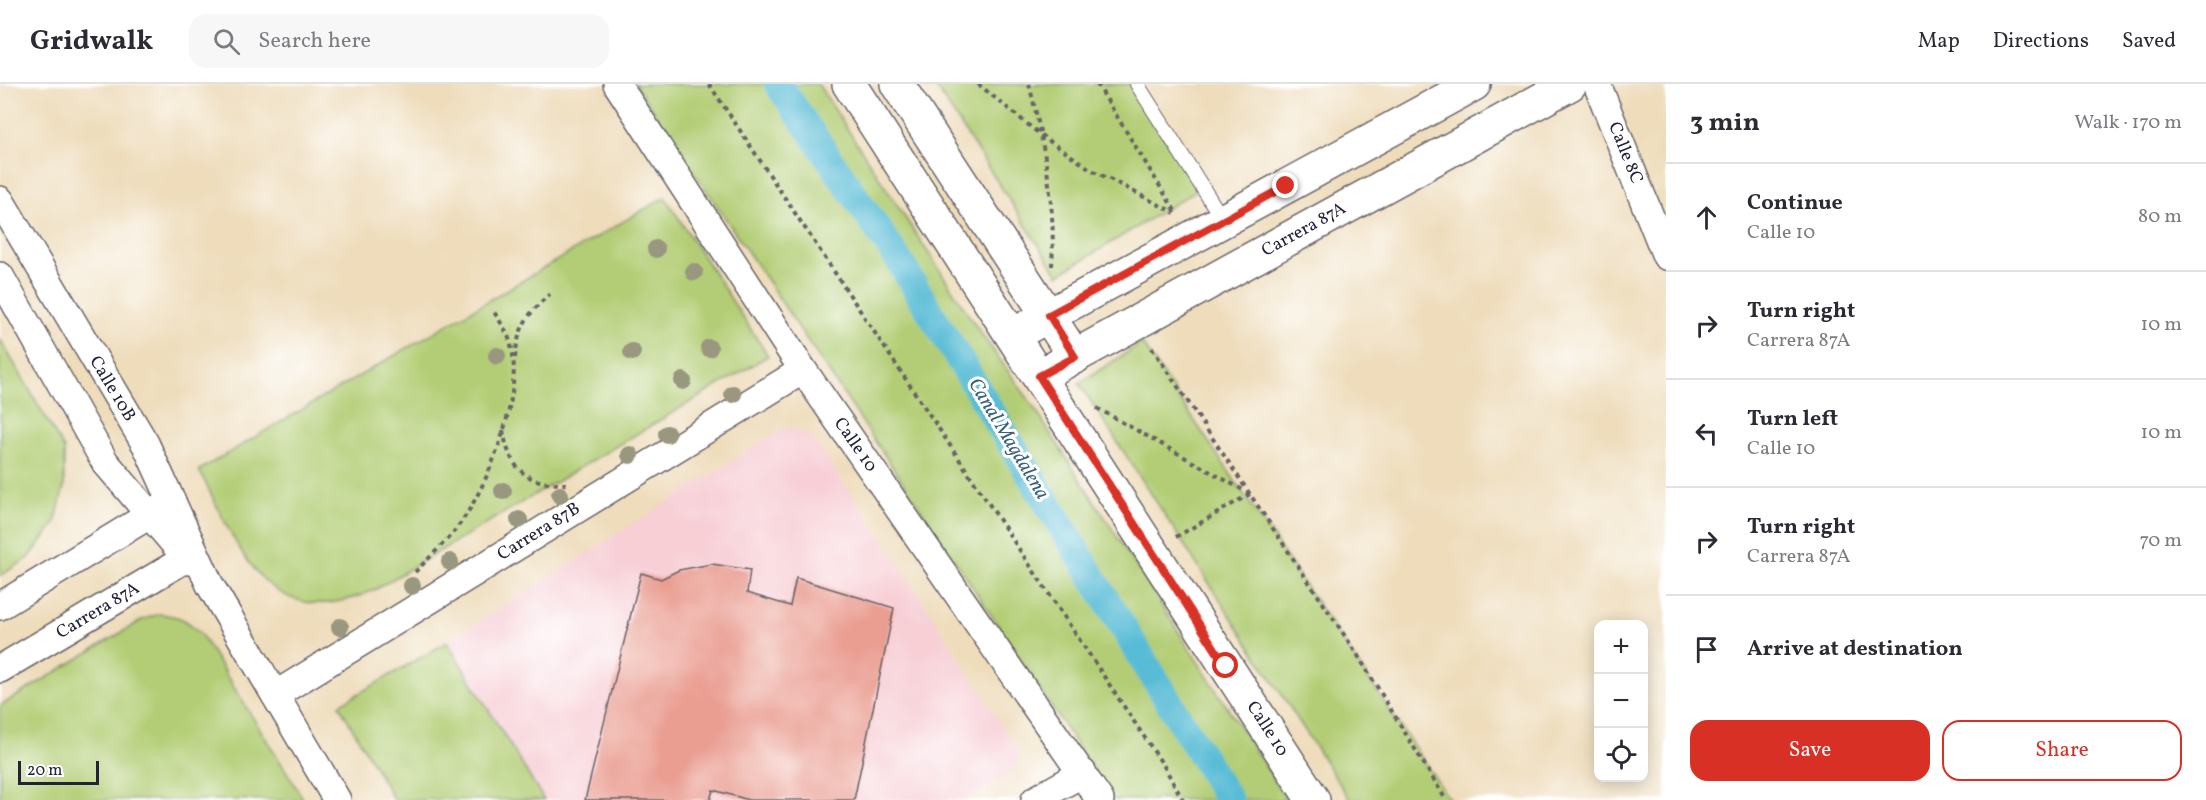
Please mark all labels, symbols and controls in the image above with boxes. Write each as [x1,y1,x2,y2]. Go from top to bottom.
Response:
search box [189,14,609,68]
text: Gridwalk [30,22,153,61]
icon: search [210,25,243,58]
text: Search here [258,26,371,57]
text: Map [1918,27,1960,56]
text: Directions [1993,27,2089,56]
text: Saved [2122,27,2176,56]
text: 3 min [1690,105,1760,141]
text: Walk · 170 m [2074,109,2182,137]
street label: Calle 8C [1601,118,1649,188]
route end [1272,172,1298,198]
text: Continue [1747,188,1843,219]
street label: Carrera 87A [1257,196,1351,264]
icon: ahead [1690,201,1723,234]
text: 80 m [2138,203,2182,231]
text: Calle 10 [1747,219,1815,247]
text: Turn right [1747,296,1855,327]
icon: right [1690,309,1723,342]
text: 10 m [2141,311,2182,339]
text: Carrera 87A [1747,327,1851,355]
street label: Calle 10B [83,351,141,427]
water label: Canal Magdalena [961,373,1055,505]
text: Turn left [1747,404,1838,435]
street label: Calle 10 [827,413,883,477]
icon: left [1690,417,1723,450]
text: 10 m [2141,419,2182,447]
text: Calle 10 [1747,435,1815,463]
street label: Carrera 87B [493,497,585,567]
text: Turn right [1747,512,1855,543]
icon: right [1690,525,1723,558]
text: 70 m [2139,527,2182,555]
text: Carrera 87A [1747,543,1851,571]
street label: Carrera 87A [52,576,145,646]
map controls [1594,620,1648,782]
button: + [1594,620,1648,674]
icon: arrive [1690,633,1723,666]
text: Arrive at destination [1747,634,1963,665]
route start [1212,652,1238,678]
button: − [1594,674,1648,728]
street label: Calle 10 [1240,696,1294,762]
button: Save [1690,720,1930,781]
button: Share [1942,720,2182,781]
button: locate [1594,728,1648,782]
scale bar [18,758,99,786]
text: 20 m [27,760,62,782]

